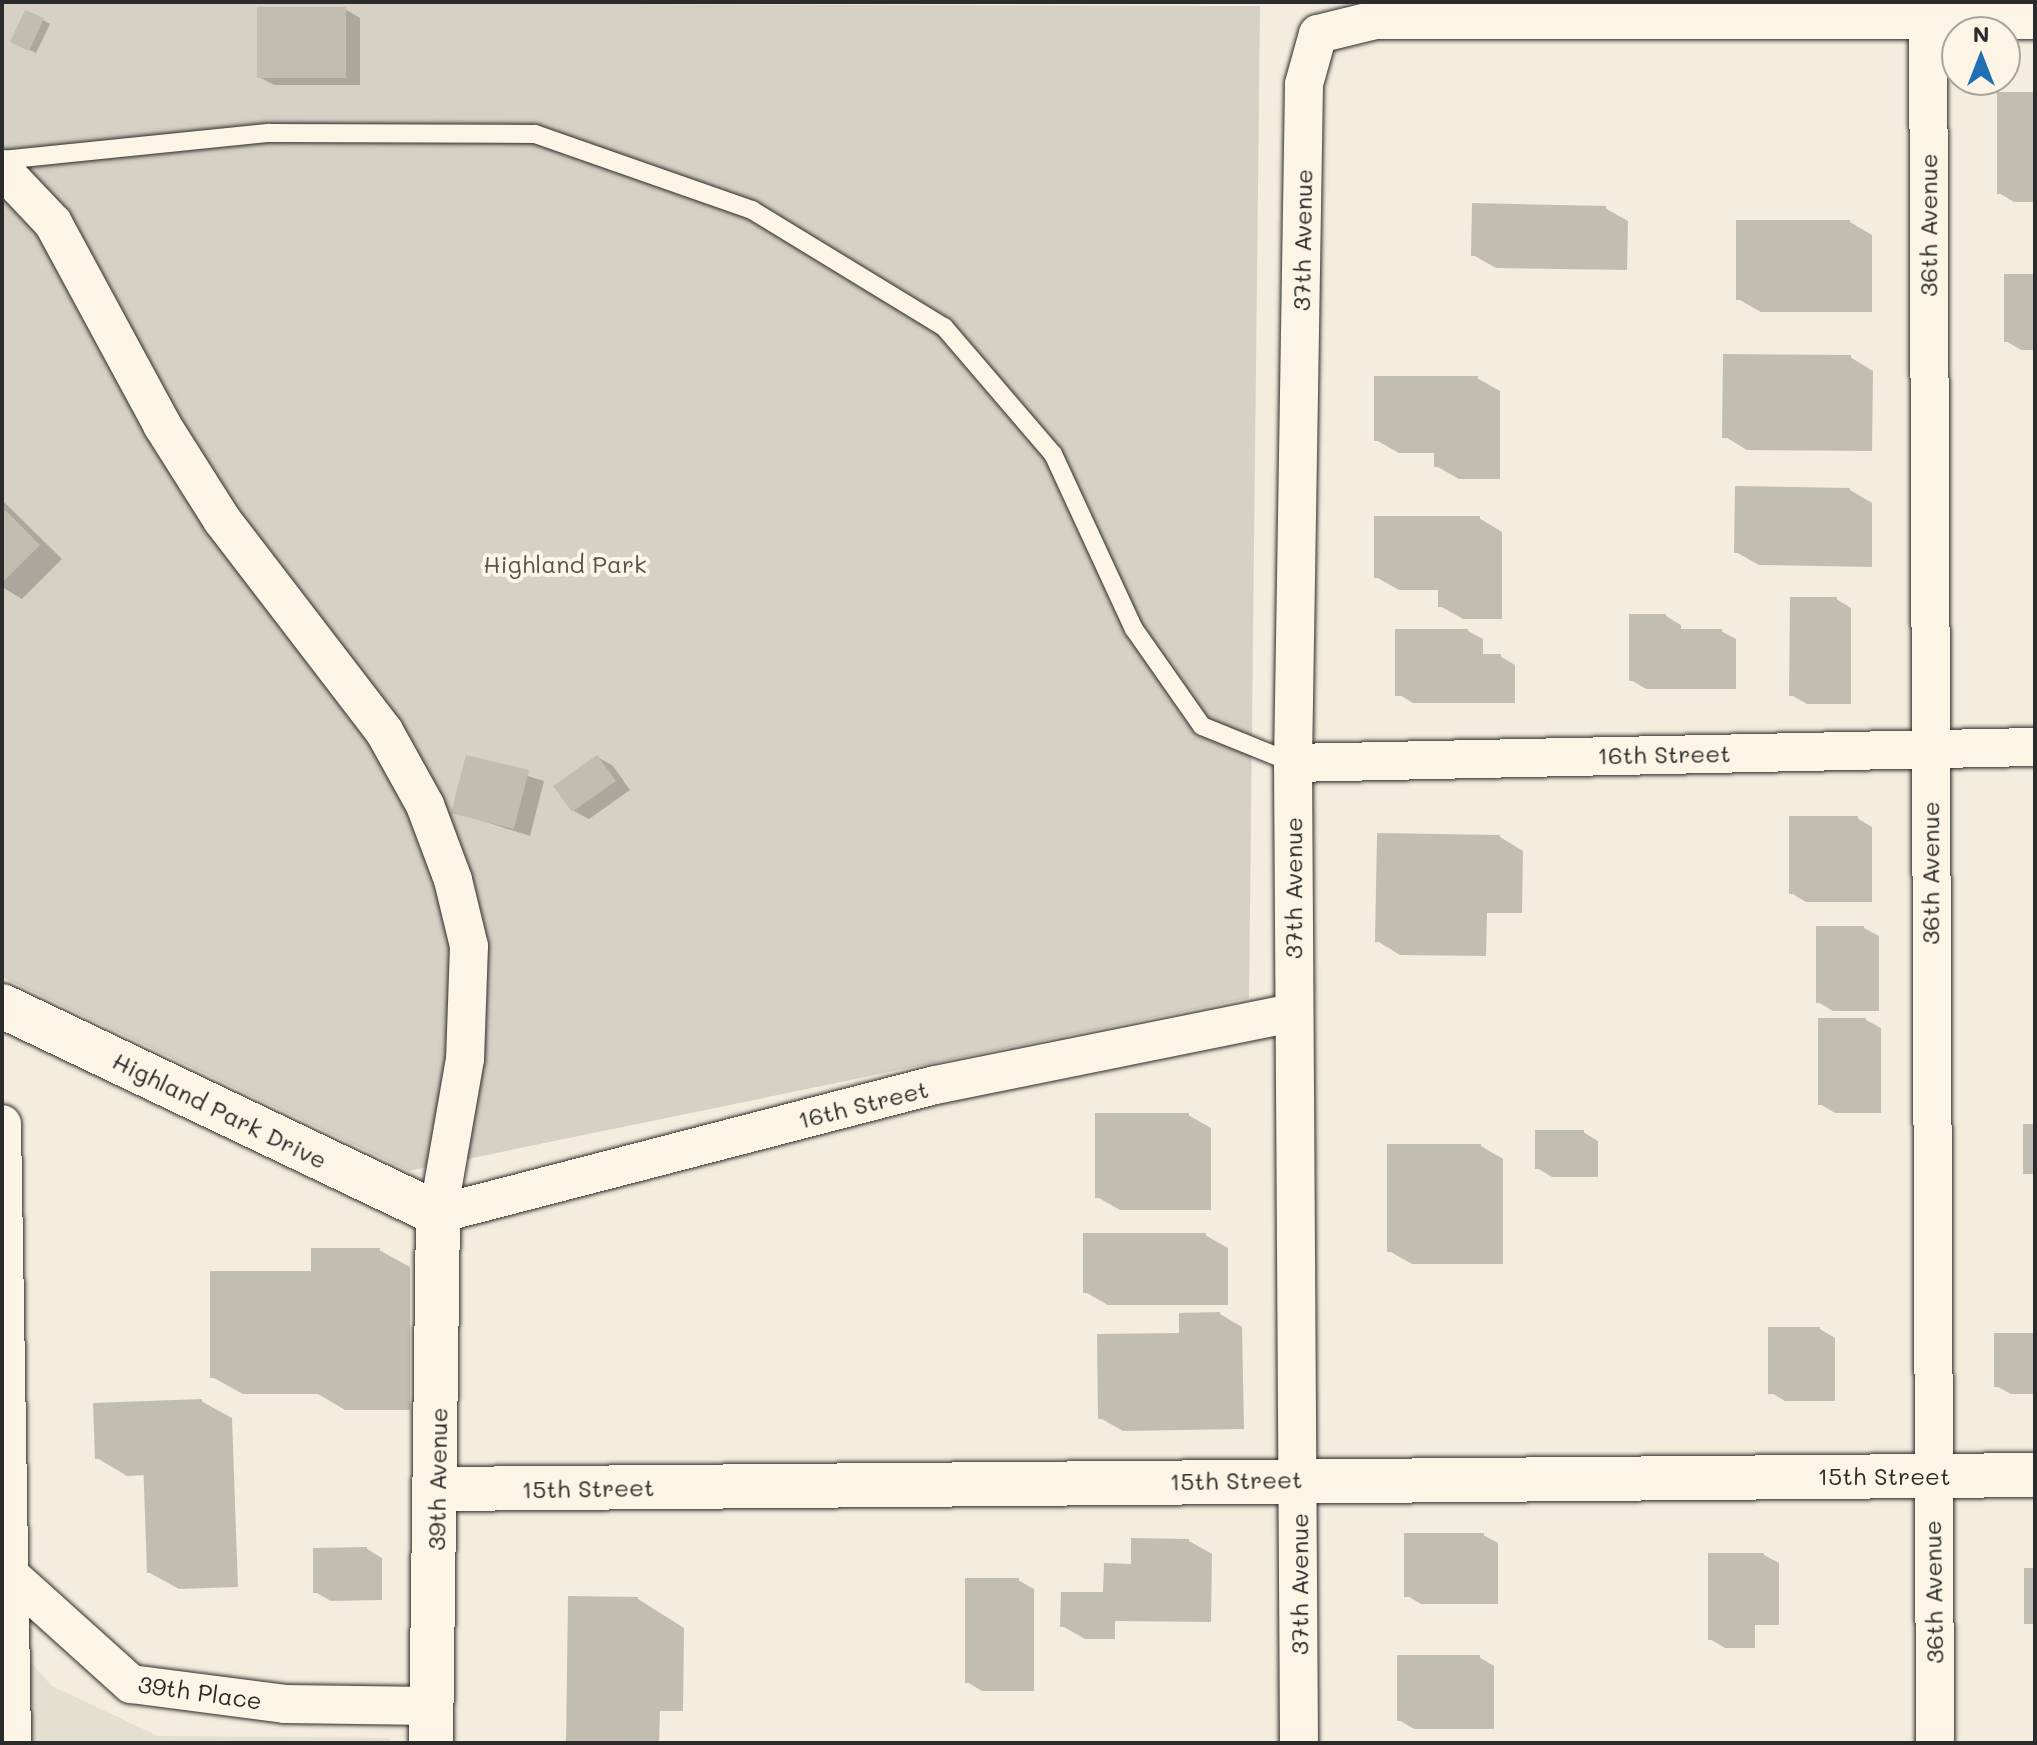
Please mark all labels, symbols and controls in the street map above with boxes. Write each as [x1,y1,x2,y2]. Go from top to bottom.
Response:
north arrow [1941,16,2021,96]
text: N [1973,19,1989,48]
street label: 36th Avenue [1914,153,1942,297]
street label: 37th Avenue [1286,169,1318,311]
park label: Highland Park [483,550,647,578]
street label: 16th Street [1597,738,1731,770]
street label: 36th Avenue [1916,801,1944,945]
street label: 37th Avenue [1279,817,1307,959]
street label: Highland Park Drive [108,1046,332,1174]
street label: 16th Street [795,1074,931,1134]
street label: 39th Avenue [421,1407,453,1551]
street label: 15th Street [1818,1462,1950,1490]
street label: 15th Street [1169,1464,1303,1496]
street label: 15th Street [521,1472,655,1504]
street label: 37th Avenue [1285,1513,1313,1655]
street label: 36th Avenue [1917,1520,1949,1664]
street label: 39th Place [136,1669,264,1715]

